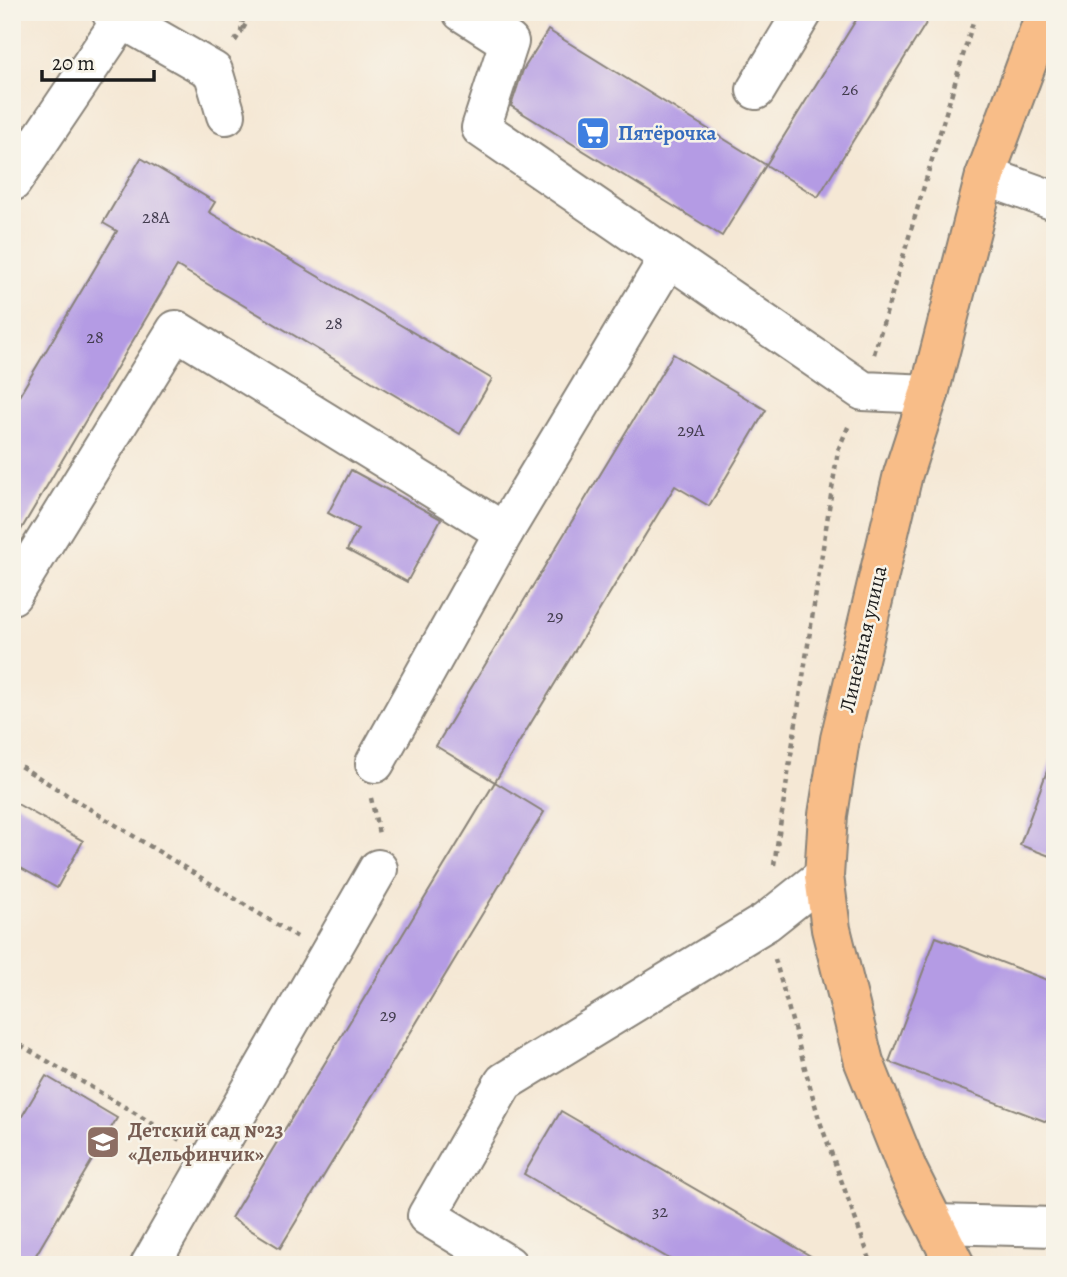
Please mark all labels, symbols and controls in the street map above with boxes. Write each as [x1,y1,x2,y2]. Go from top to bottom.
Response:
scale bar [42,38,154,82]
text: 20 m [52,49,95,77]
house number: 26 [842,77,858,101]
supermarket icon: Пятёрочка [574,114,612,152]
place label: Пятёрочка [618,119,717,147]
house number: 28А [142,205,170,229]
house number: 28 [325,311,343,335]
house number: 28 [86,325,104,349]
house number: 29А [677,418,705,442]
street label: Линейная улица [833,563,894,715]
house number: 29 [547,604,563,628]
house number: 29 [380,1003,396,1027]
place label: Детский сад №23 «Дельфинчик» [128,1116,284,1168]
school or university icon: Детский сад №23 «Дельфинчик» [84,1123,122,1161]
house number: 32 [652,1199,668,1223]

